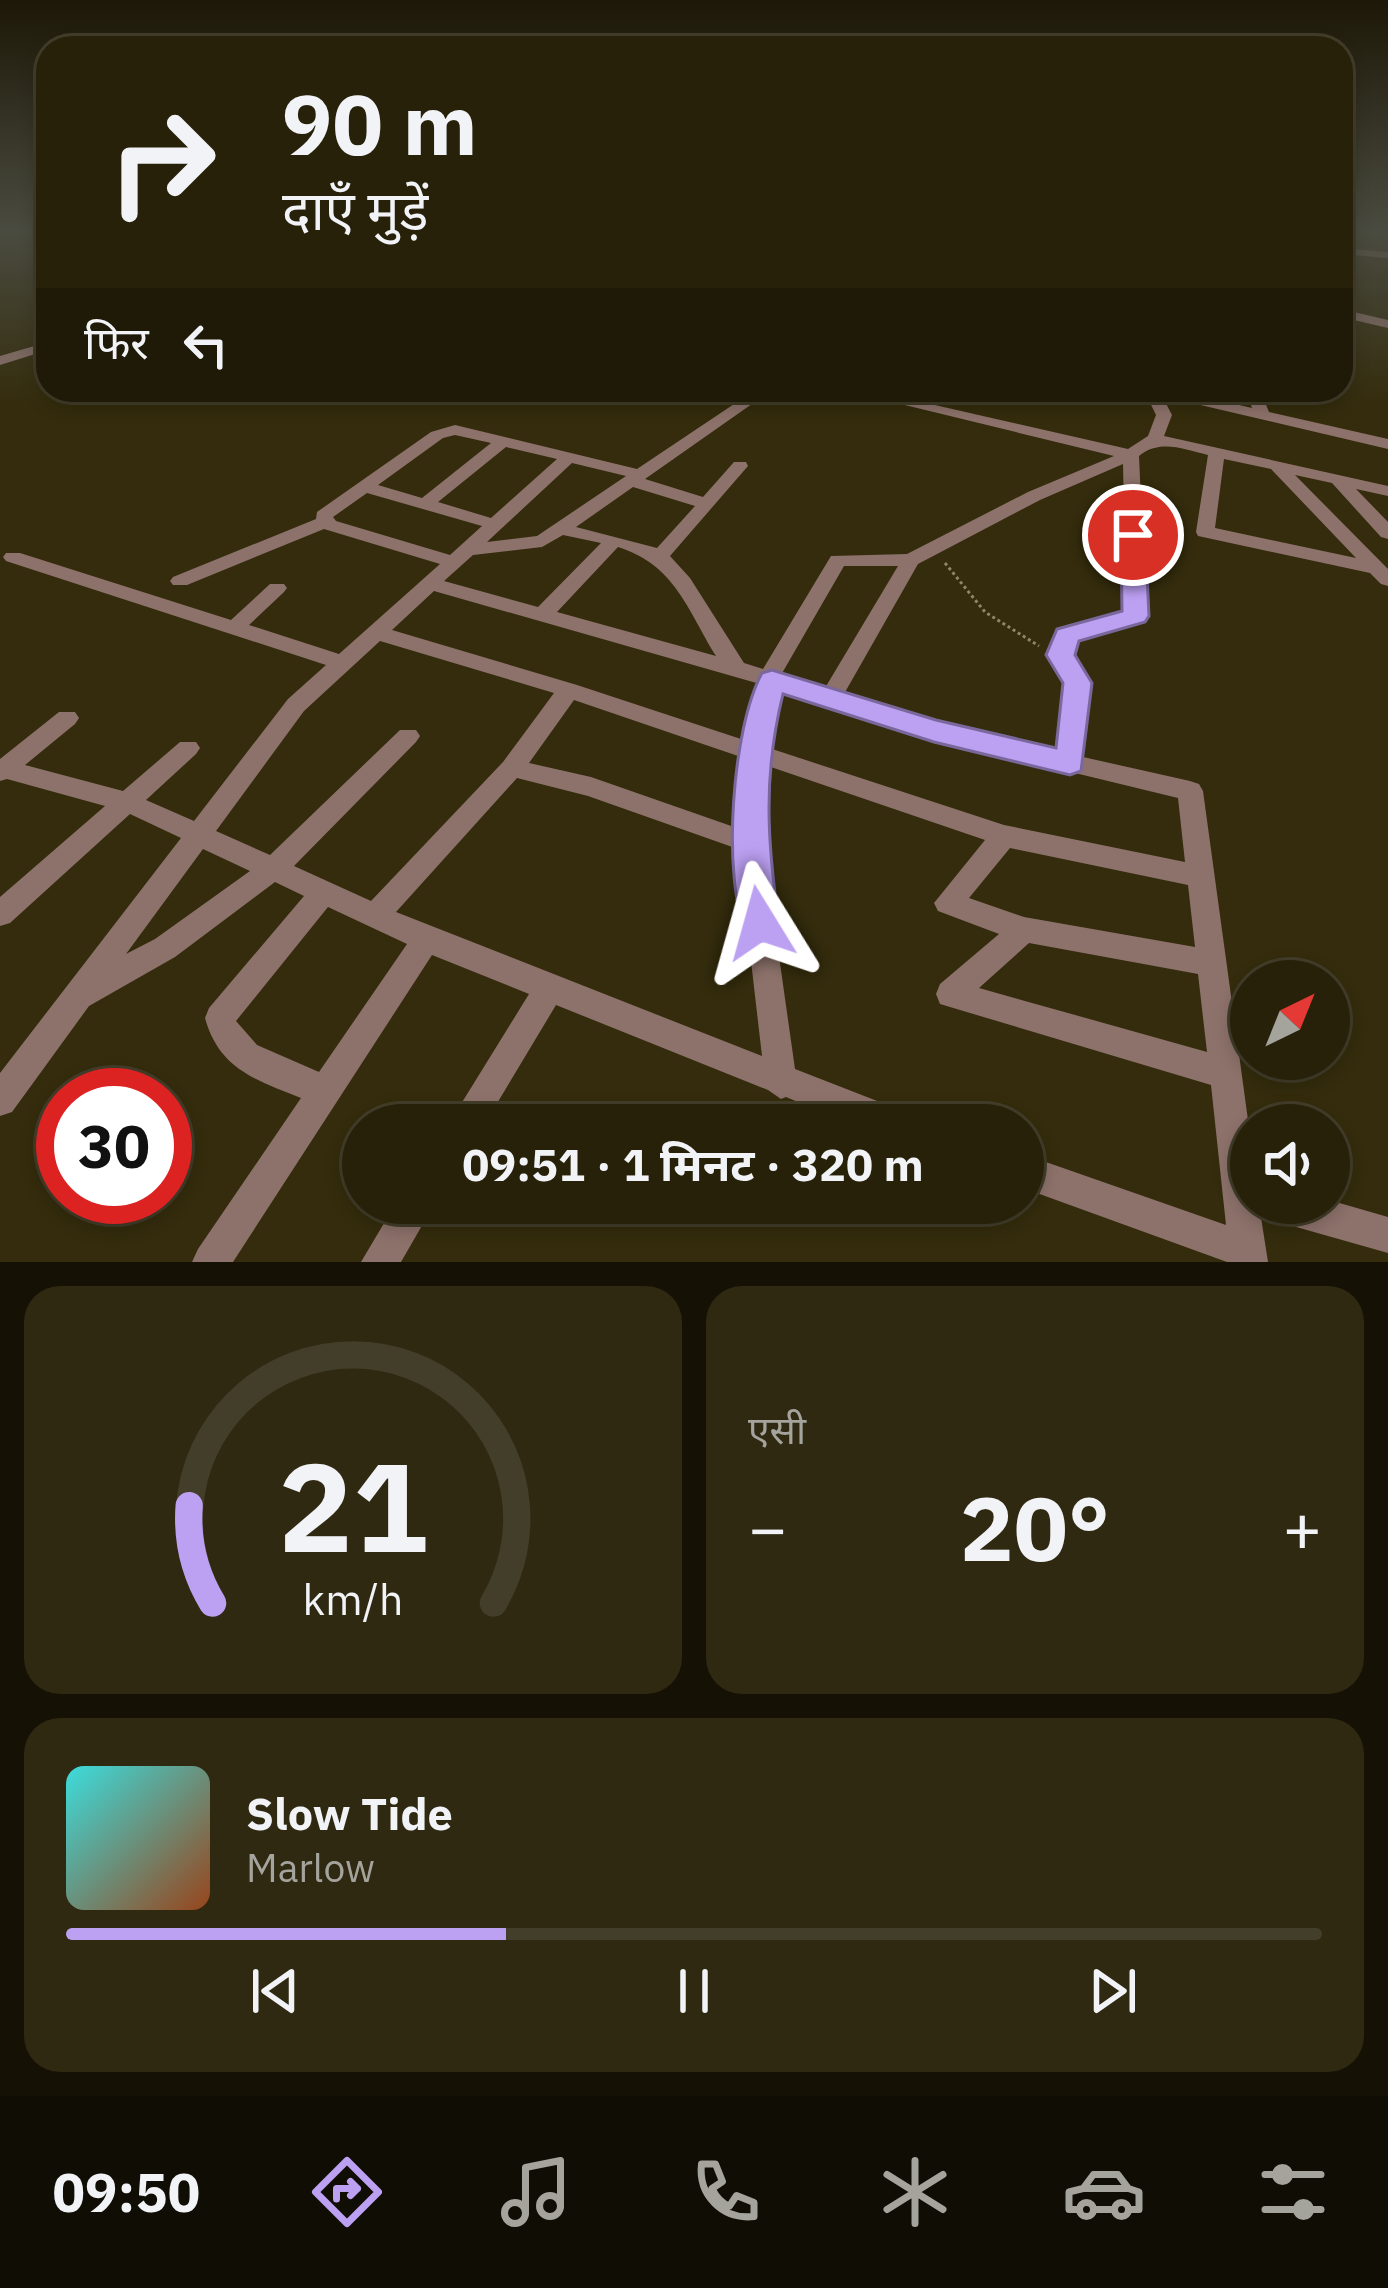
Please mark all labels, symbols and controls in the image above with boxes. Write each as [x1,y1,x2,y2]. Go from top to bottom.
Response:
text: 90 m [282,69,478,178]
icon: right [84,84,240,240]
text: दाएँ मुड़ें [282,175,428,245]
icon: left [173,312,239,378]
text: फिर [84,313,149,371]
pin [1082,484,1184,586]
icon: arrive [1100,502,1166,568]
position arrow [697,860,823,986]
north arrow [1230,960,1350,1080]
map controls [1230,960,1350,1224]
speed limit sign: 30 [36,1068,192,1224]
button: sound [1230,1104,1350,1224]
text: 09:51 · 1 मिनट · 320 m [462,1135,924,1193]
text: एसी [748,1404,806,1455]
text: 21 [278,1424,428,1586]
text: 20° [960,1469,1110,1586]
text: − [748,1484,788,1570]
text: + [1282,1484,1322,1570]
text: km/h [303,1571,403,1627]
text: Slow Tide [246,1784,453,1842]
text: Marlow [246,1842,375,1893]
icon: previous [242,1958,308,2024]
icon: pause [661,1958,727,2024]
icon: next [1080,1958,1146,2024]
icon: directions [305,2150,389,2234]
icon: music [494,2150,578,2234]
icon: phone [684,2150,768,2234]
icon: climate [873,2150,957,2234]
icon: car [1062,2150,1146,2234]
icon: filters [1251,2150,1335,2234]
text: 09:50 [53,2157,200,2227]

